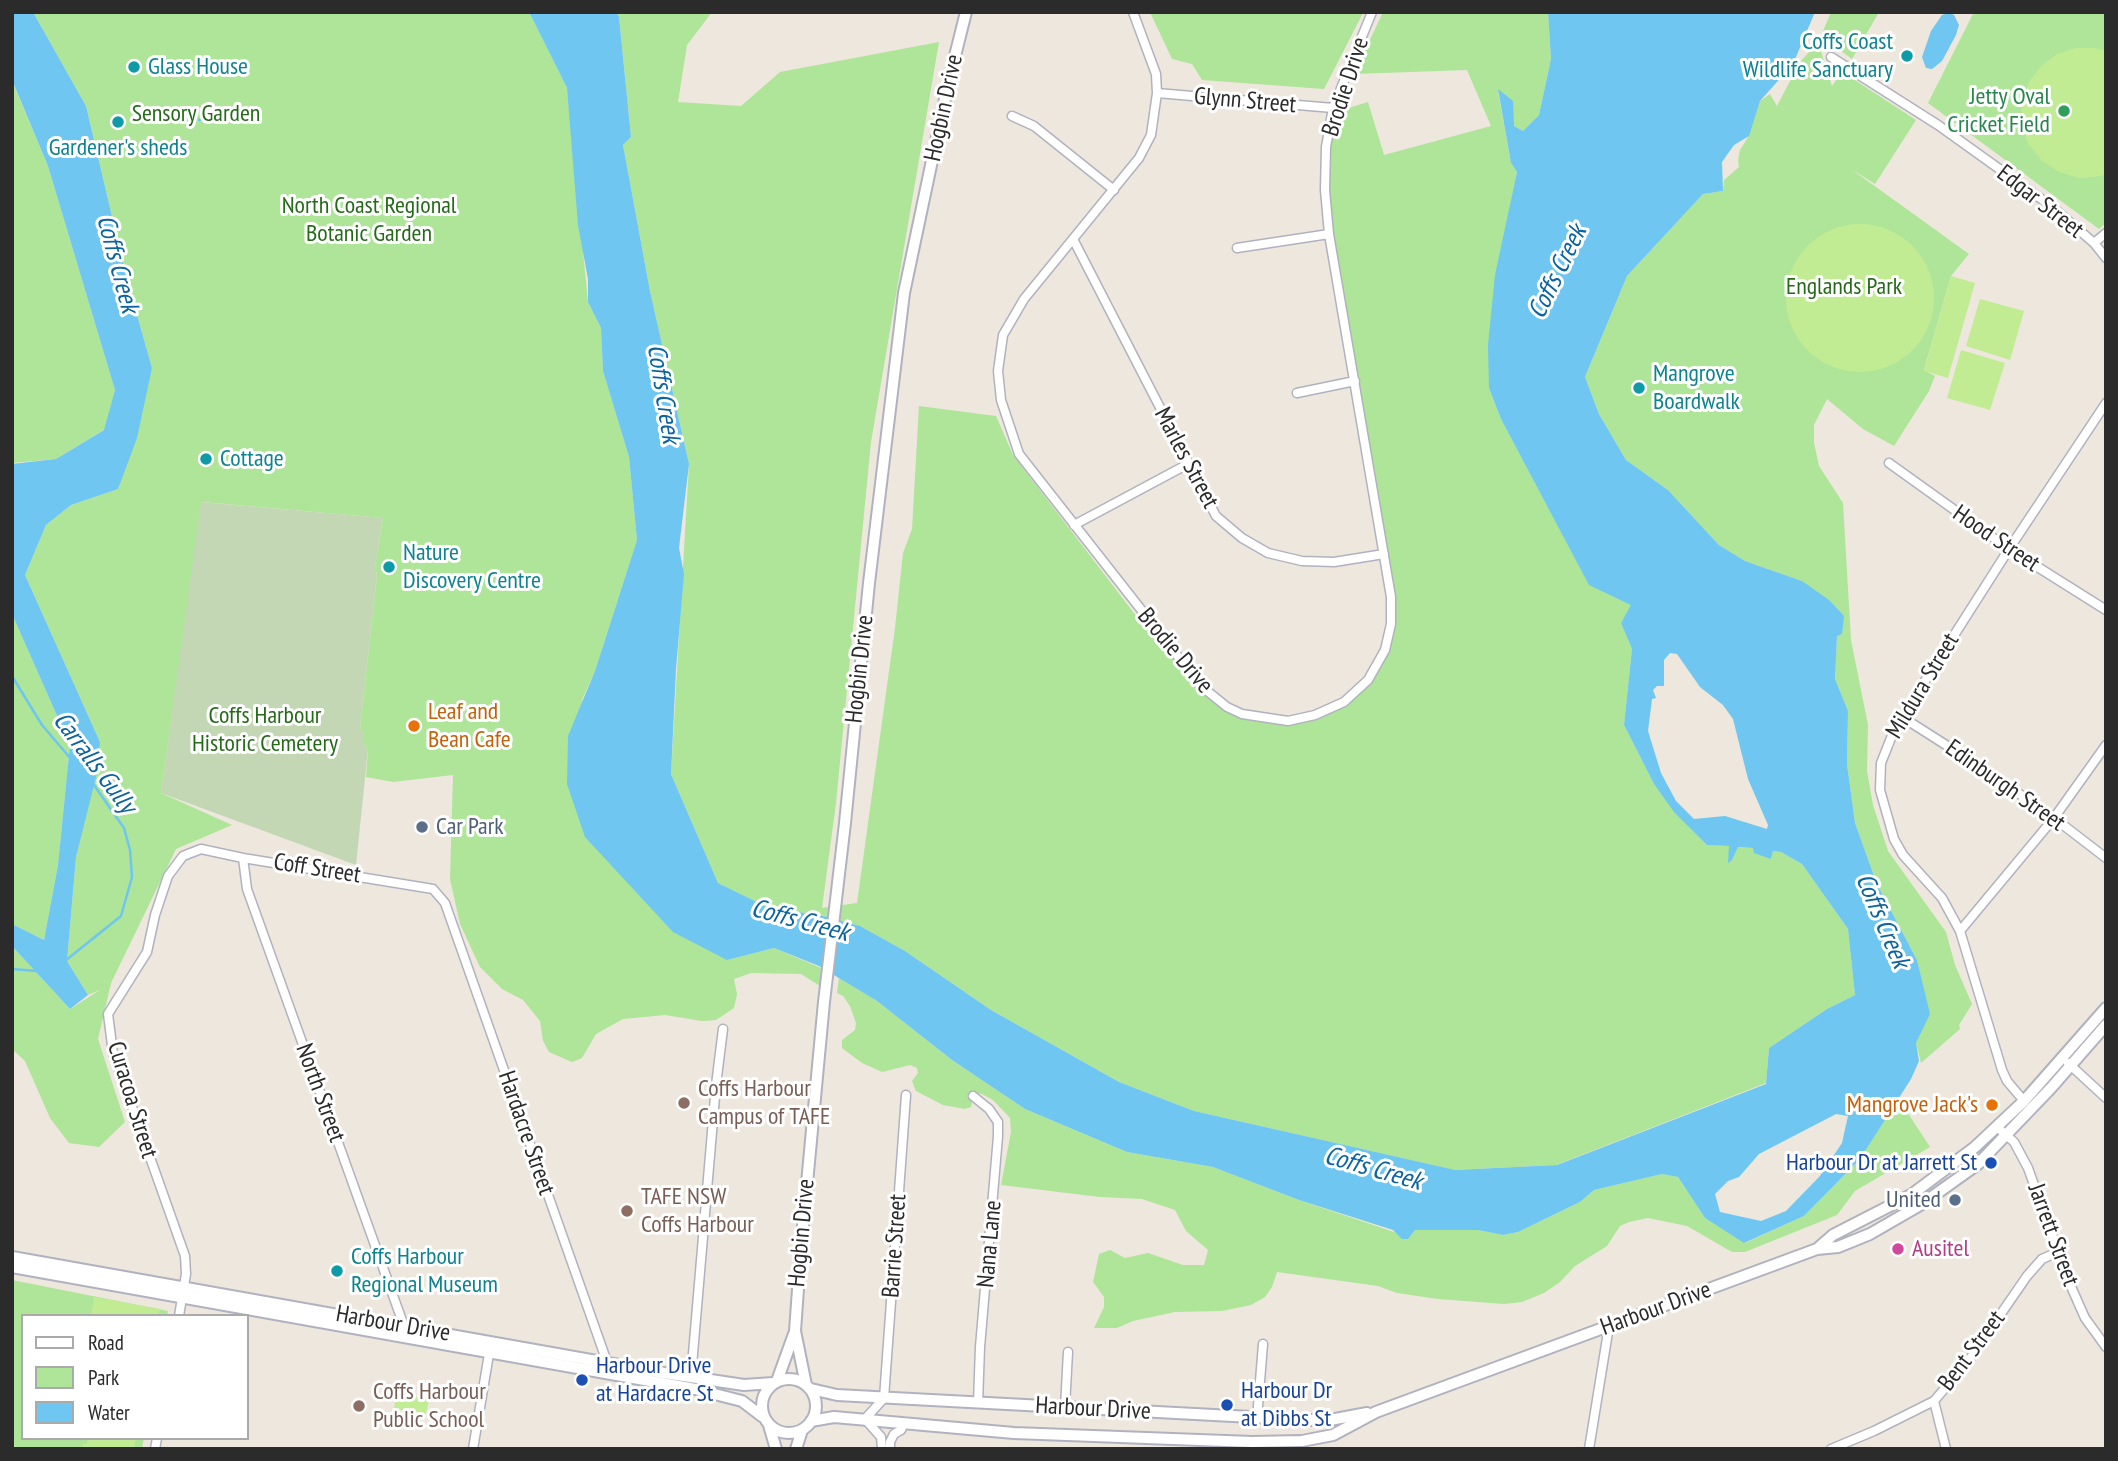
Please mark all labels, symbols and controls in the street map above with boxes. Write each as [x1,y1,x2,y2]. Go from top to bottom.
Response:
place label: Coffs Coast Wildlife Sanctuary [1743,28,1893,84]
street label: Brodie Drive [1316,34,1376,140]
marker: Coffs Coast Wildlife Sanctuary [1899,48,1915,64]
street label: Hogbin Drive [919,52,969,164]
place label: Glass House [148,53,248,81]
marker: Glass House [126,59,142,75]
street label: Glynn Street [1193,82,1297,120]
place label: Jetty Oval Cricket Field [1947,83,2050,139]
park label: Sensory Garden [132,100,260,128]
marker: Jetty Oval Cricket Field [2056,103,2072,119]
marker: Gardener's sheds [110,114,126,130]
place label: Gardener's sheds [49,134,187,162]
street label: Edgar Street [1991,159,2089,245]
park label: North Coast Regional Botanic Garden [282,192,456,248]
water label: Coffs Creek [89,212,145,316]
water label: Coffs Creek [1522,220,1594,324]
park label: Englands Park [1786,273,1902,301]
water label: Coffs Creek [640,342,686,446]
place label: Mangrove Boardwalk [1653,360,1740,416]
marker: Mangrove Boardwalk [1631,380,1647,396]
street label: Marles Street [1148,403,1224,513]
place label: Cottage [220,445,284,473]
marker: Cottage [198,451,214,467]
street label: Hood Street [1947,499,2045,579]
place label: Nature Discovery Centre [403,539,541,595]
marker: Nature Discovery Centre [381,559,397,575]
street label: Brodie Drive [1131,603,1219,699]
street label: Hogbin Drive [840,614,880,724]
street label: Mildura Street [1880,628,1966,744]
place label: Leaf and Bean Cafe [428,698,511,754]
park label: Coffs Harbour Historic Cemetery [192,702,338,758]
water label: Carralls Gully [46,706,142,820]
marker: Leaf and Bean Cafe [406,718,422,734]
street label: Edinburgh Street [1940,734,2070,838]
place label: Car Park [436,813,504,841]
marker: Car Park [414,819,430,835]
street label: Coff Street [272,848,362,890]
water label: Coffs Creek [1848,869,1916,973]
water label: Coffs Creek [748,893,852,949]
street label: Curacoa Street [101,1038,163,1162]
street label: North Street [289,1040,351,1146]
street label: Hardacre Street [491,1067,561,1199]
place label: Coffs Harbour Campus of TAFE [698,1075,830,1131]
place label: Mangrove Jack's [1847,1091,1978,1119]
marker: Coffs Harbour Campus of TAFE [676,1095,692,1111]
marker: Mangrove Jack's [1984,1097,2000,1113]
water label: Coffs Creek [1321,1140,1425,1198]
place label: Harbour Dr at Jarrett St [1786,1149,1977,1177]
marker: Harbour Dr at Jarrett St [1983,1155,1999,1171]
street label: Hogbin Drive [783,1178,821,1288]
street label: Jarrett Street [2021,1180,2085,1290]
place label: TAFE NSW Coffs Harbour [641,1183,754,1239]
place label: United [1886,1186,1941,1214]
marker: United [1947,1192,1963,1208]
street label: Barrie Street [877,1193,913,1299]
street label: Nana Lane [972,1199,1008,1289]
marker: TAFE NSW Coffs Harbour [619,1203,635,1219]
place label: Ausitel [1912,1235,1969,1263]
marker: Ausitel [1890,1241,1906,1257]
place label: Coffs Harbour Regional Museum [351,1243,498,1299]
marker: Coffs Harbour Regional Museum [329,1263,345,1279]
street label: Harbour Drive [1597,1276,1715,1342]
street label: Harbour Drive [334,1300,452,1348]
street label: Bent Street [1932,1305,2012,1397]
legend [21,1314,248,1440]
text: Road [88,1329,124,1356]
place label: Harbour Drive at Hardacre St [596,1352,713,1408]
text: Park [88,1364,119,1391]
marker: Harbour Drive at Hardacre St [574,1372,590,1388]
place label: Harbour Dr at Dibbs St [1241,1377,1332,1433]
place label: Coffs Harbour Public School [373,1378,486,1434]
street label: Harbour Drive [1035,1392,1151,1426]
marker: Harbour Dr at Dibbs St [1219,1397,1235,1413]
marker: Coffs Harbour Public School [351,1398,367,1414]
text: Water [88,1399,130,1426]

